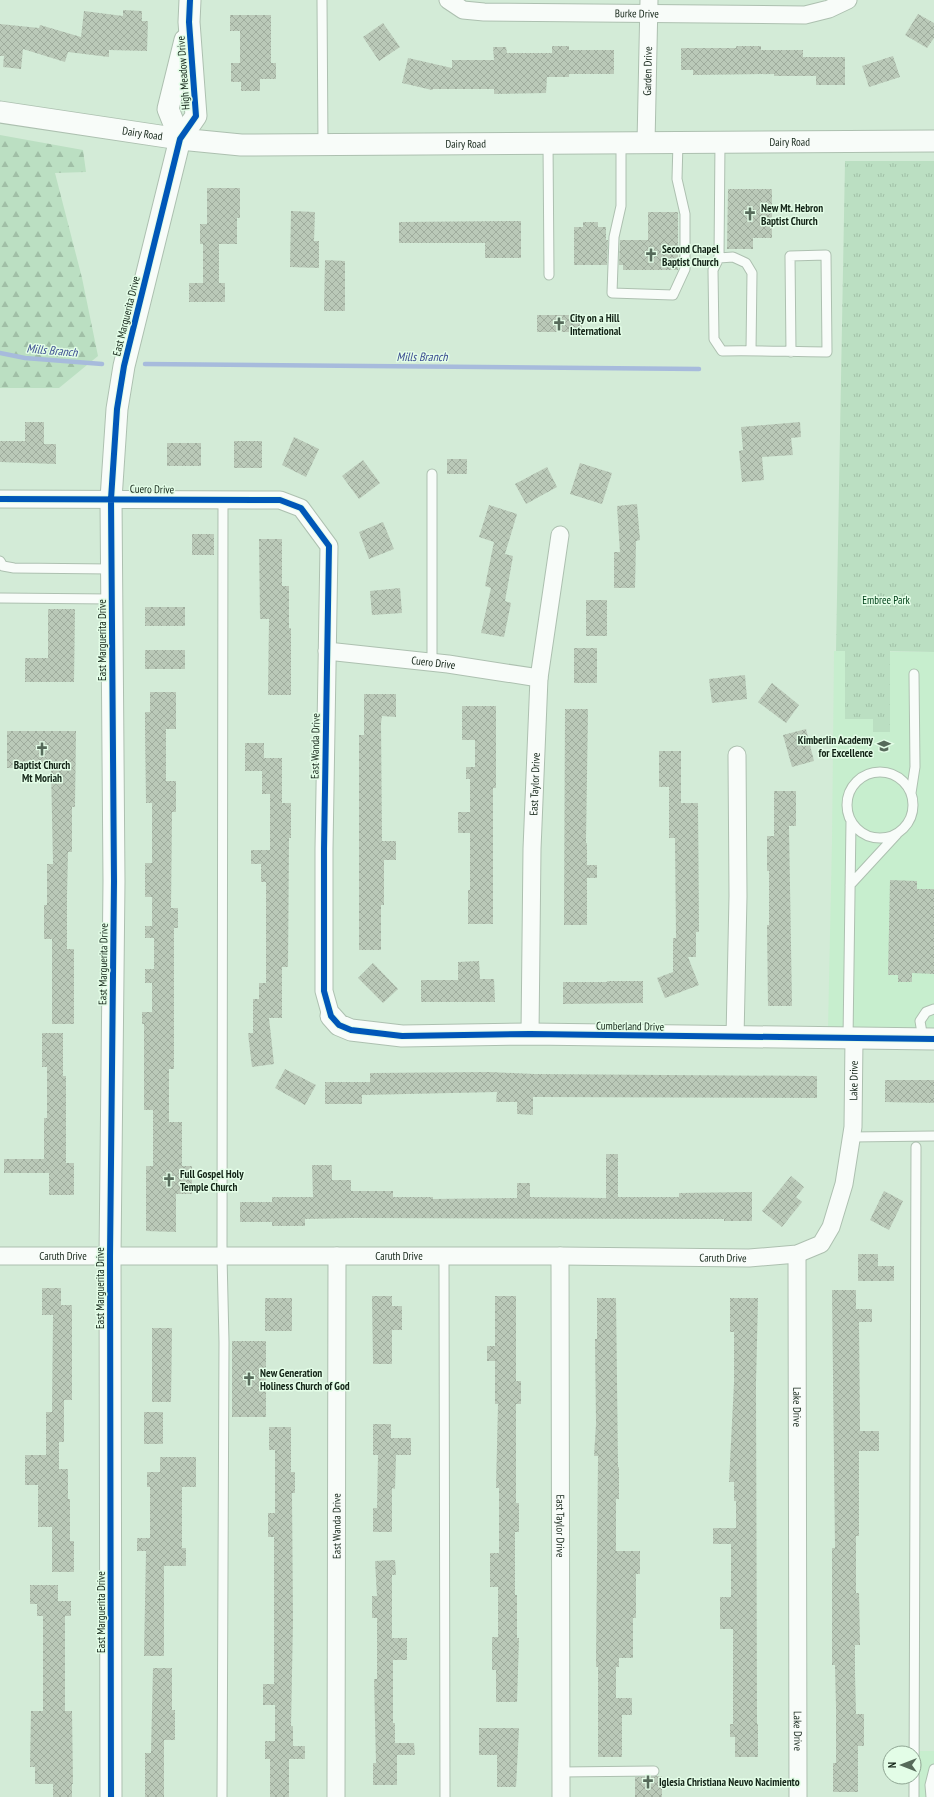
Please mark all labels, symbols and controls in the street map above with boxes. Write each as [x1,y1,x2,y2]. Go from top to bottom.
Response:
street label: Burke Drive [615,6,659,21]
street label: High Meadow Drive [173,35,193,110]
street label: Garden Drive [640,46,655,96]
street label: Dairy Road [121,123,164,143]
street label: Dairy Road [769,135,810,149]
street label: Dairy Road [445,137,486,151]
place label: New Mt. Hebron Baptist Church [761,201,823,228]
church icon: New Mt. Hebron Baptist Church [742,206,758,222]
place label: Second Chapel Baptist Church [662,242,719,269]
church icon: Second Chapel Baptist Church [643,247,659,263]
street label: East Marguerita Drive [109,274,143,357]
place label: City on a Hill International [570,311,621,338]
church icon: City on a Hill International [551,316,567,332]
water label: Mills Branch [26,340,79,360]
water label: Mills Branch [396,349,448,364]
street label: Cuero Drive [130,482,175,496]
park label: Embree Park [862,593,910,607]
street label: East Marguerita Drive [95,599,109,681]
street label: Cuero Drive [411,653,457,672]
street label: East Wanda Drive [307,713,323,779]
place label: Kimberlin Academy for Excellence [798,733,874,760]
school or university icon: Kimberlin Academy for Excellence [876,738,892,754]
church icon: Baptist Church Mt Moriah [34,741,50,757]
street label: East Taylor Drive [526,752,543,816]
place label: Baptist Church Mt Moriah [14,758,70,785]
street label: East Marguerita Drive [95,923,111,1005]
street label: Cumberland Drive [596,1018,665,1034]
street label: Lake Drive [846,1060,861,1101]
place label: Full Gospel Holy Temple Church [180,1167,244,1194]
church icon: Full Gospel Holy Temple Church [161,1172,177,1188]
street label: East Marguerita Drive [93,1247,107,1329]
street label: Caruth Drive [39,1249,87,1263]
street label: Caruth Drive [375,1249,423,1263]
street label: Caruth Drive [699,1250,747,1265]
place label: New Generation Holiness Church of God [260,1366,350,1393]
church icon: New Generation Holiness Church of God [241,1371,257,1387]
street label: Lake Drive [790,1387,804,1427]
street label: East Wanda Drive [329,1493,344,1559]
street label: East Taylor Drive [553,1494,568,1558]
street label: East Marguerita Drive [94,1571,108,1653]
street label: Lake Drive [791,1711,805,1751]
north arrow [882,1745,922,1785]
text: N [885,1762,899,1768]
church icon: Iglesia Christiana Neuvo Nacimiento [640,1774,656,1790]
place label: Iglesia Christiana Neuvo Nacimiento [659,1775,800,1789]

